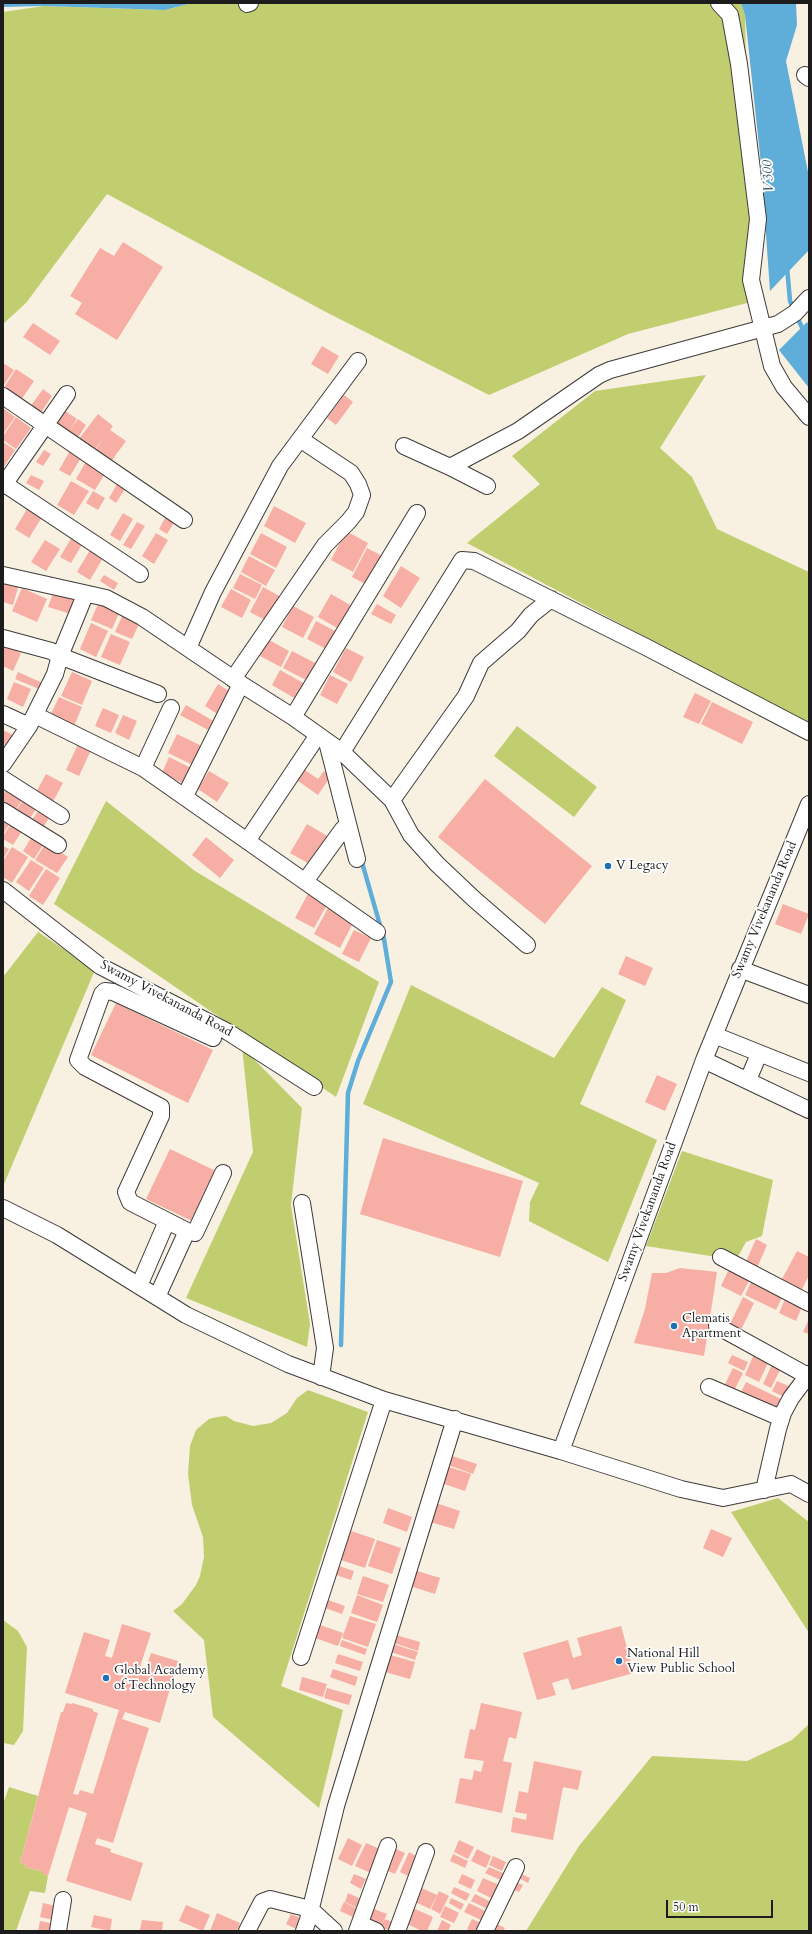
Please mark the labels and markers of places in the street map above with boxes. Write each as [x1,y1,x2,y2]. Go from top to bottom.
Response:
place label: V Legacy [616,858,669,874]
marker: V Legacy [603,861,613,871]
place label: Clematis Apartment [682,1311,741,1342]
marker: Clematis Apartment [669,1321,679,1331]
place label: National Hill View Public School [627,1646,735,1677]
marker: National Hill View Public School [614,1656,624,1666]
place label: Global Academy of Technology [114,1663,205,1694]
marker: Global Academy of Technology [101,1673,111,1683]

